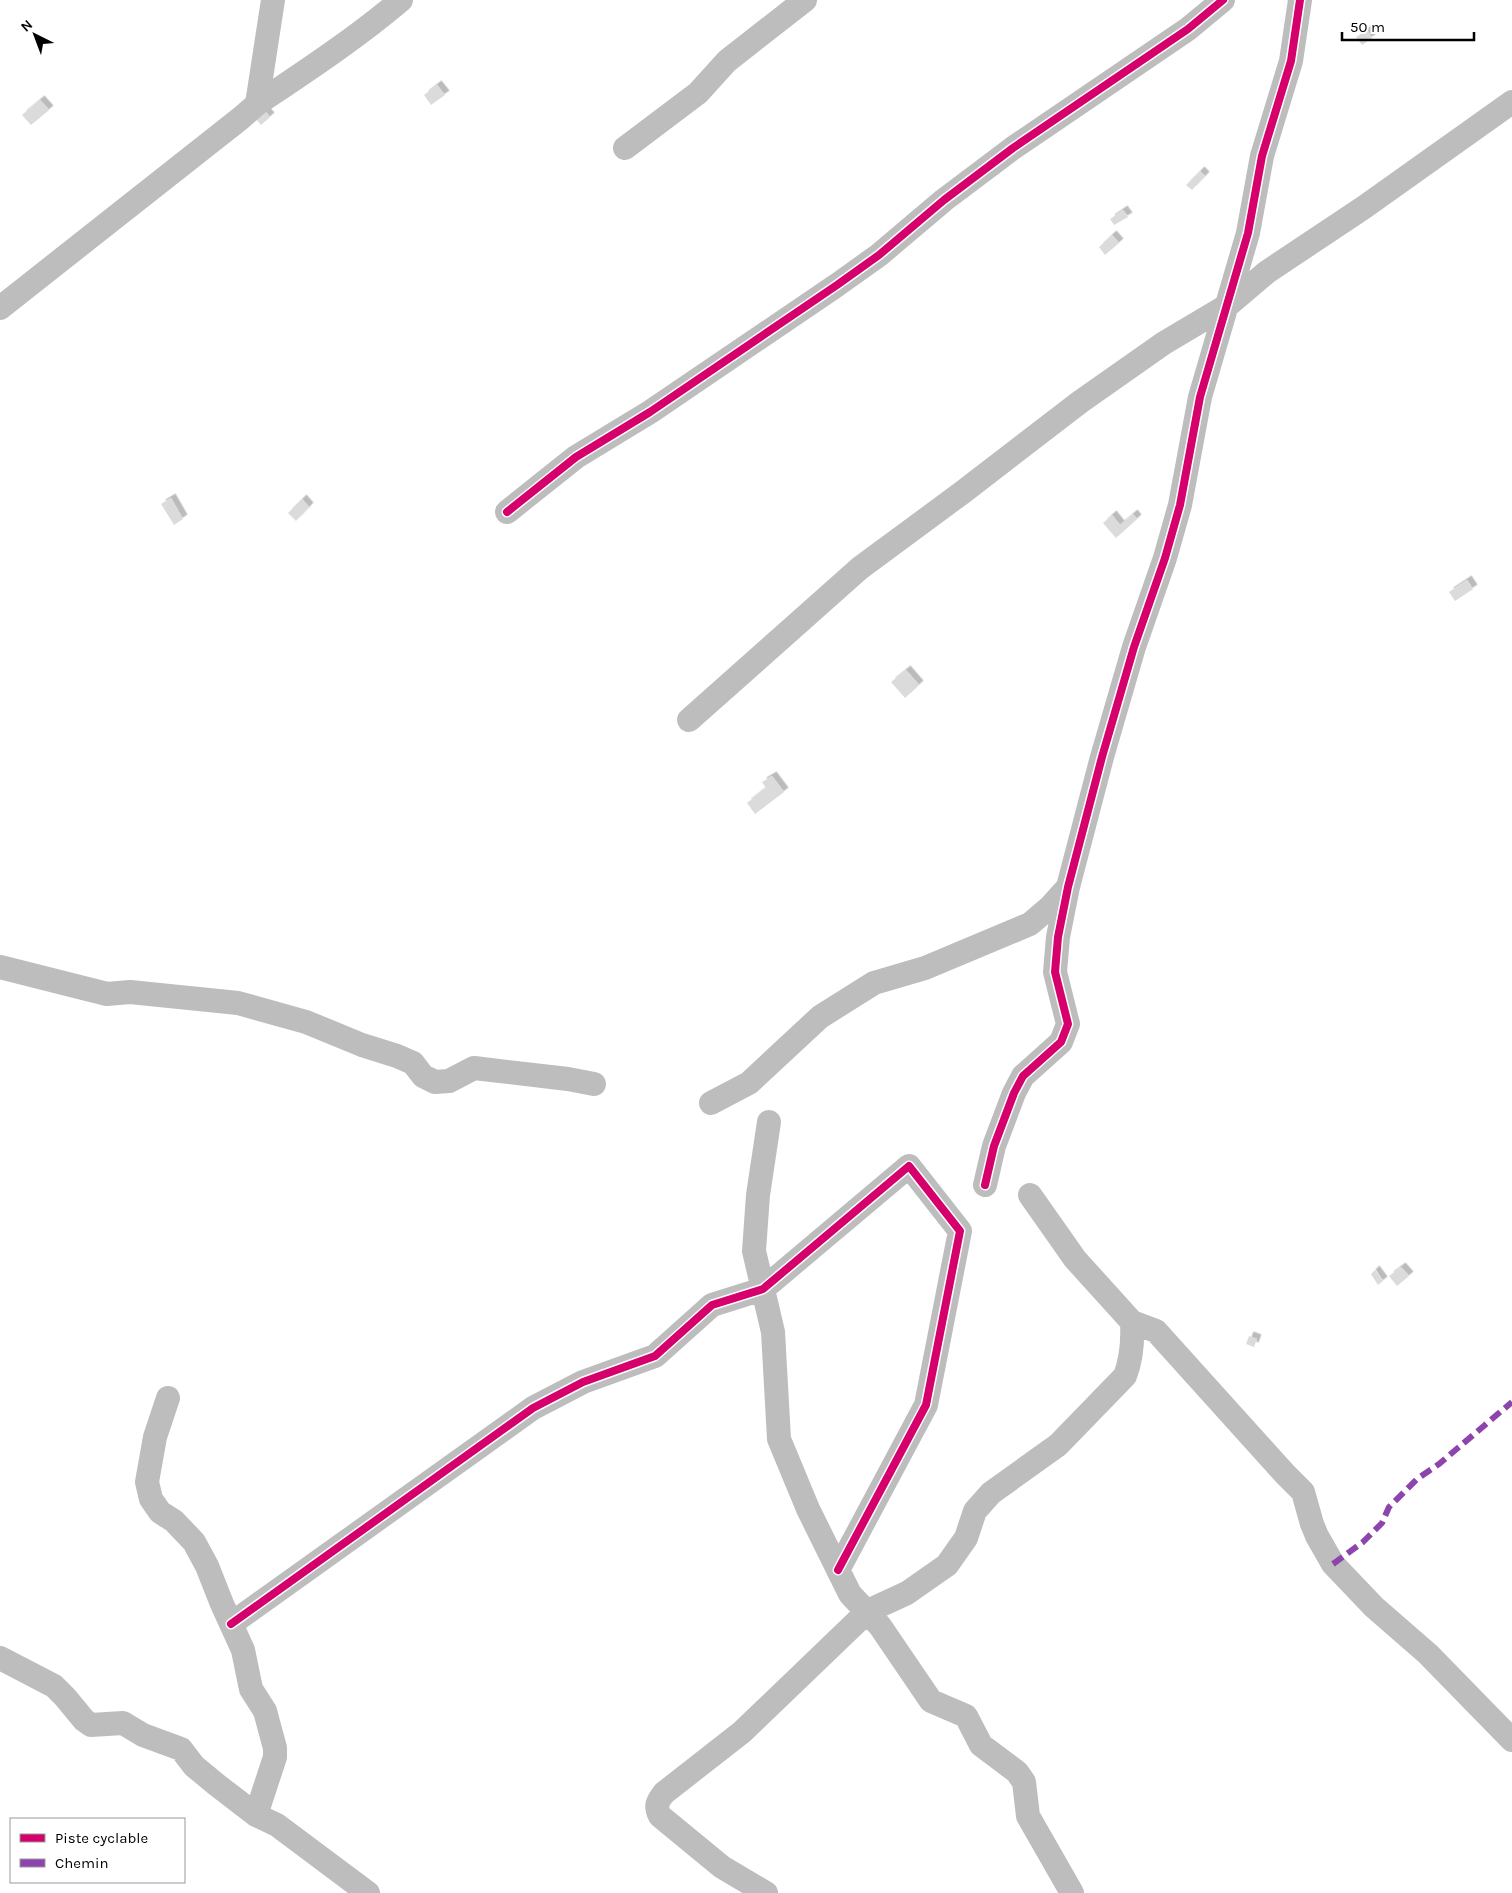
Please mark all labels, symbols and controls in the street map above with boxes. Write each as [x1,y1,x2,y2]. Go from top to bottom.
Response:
north arrow [10,10,60,60]
scale bar [1342,10,1474,42]
text: N [17,16,36,35]
text: 50 m [1350,18,1385,36]
legend [10,1818,185,1883]
text: Piste cyclable [55,1829,148,1847]
text: Chemin [55,1854,109,1872]

